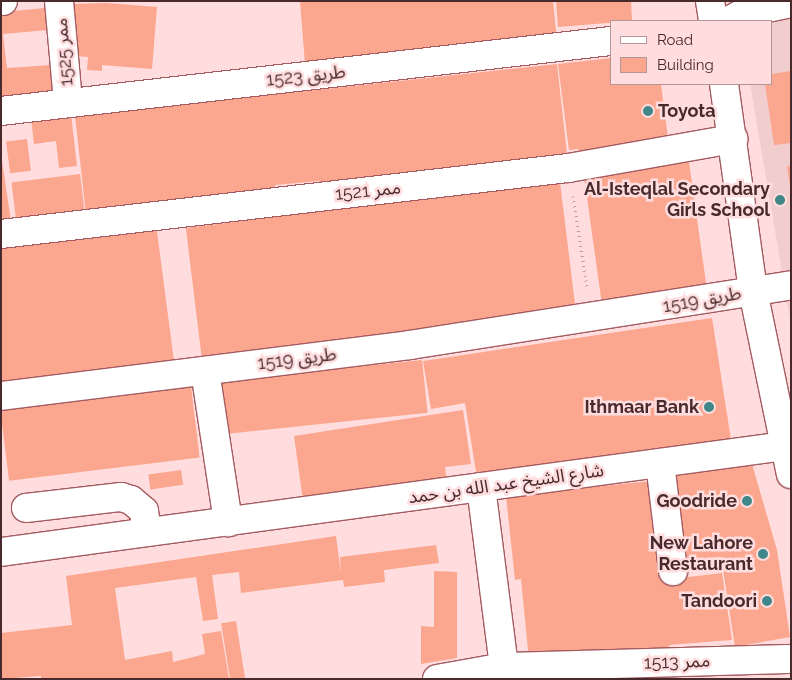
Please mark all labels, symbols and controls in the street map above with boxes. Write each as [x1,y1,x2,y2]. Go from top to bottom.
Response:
street label: ممر 1525 [50,17,78,87]
legend [610,20,772,85]
text: Road [657,31,693,49]
text: Building [657,56,714,74]
street label: طريق 1523 [265,61,347,91]
place label: Toyota [658,100,716,122]
marker: Toyota [642,105,654,117]
street label: ممر 1521 [334,177,402,205]
place label: Al-Isteqlal Secondary Girls School [583,179,770,222]
marker: Al-Isteqlal Secondary Girls School [774,194,786,206]
street label: طريق 1519 [661,283,743,317]
street label: طريق 1519 [256,343,338,375]
place label: Ithmaar Bank [584,396,699,418]
marker: Ithmaar Bank [703,401,715,413]
street label: شارع الشيخ عبد الله بن حمد [407,460,605,508]
place label: Goodride [657,490,737,512]
marker: Goodride [741,495,753,507]
place label: New Lahore Restaurant [649,533,753,576]
marker: New Lahore Restaurant [757,548,769,560]
place label: Tandoori [681,590,757,612]
marker: Tandoori [761,595,773,607]
street label: ممر 1513 [643,650,711,674]

